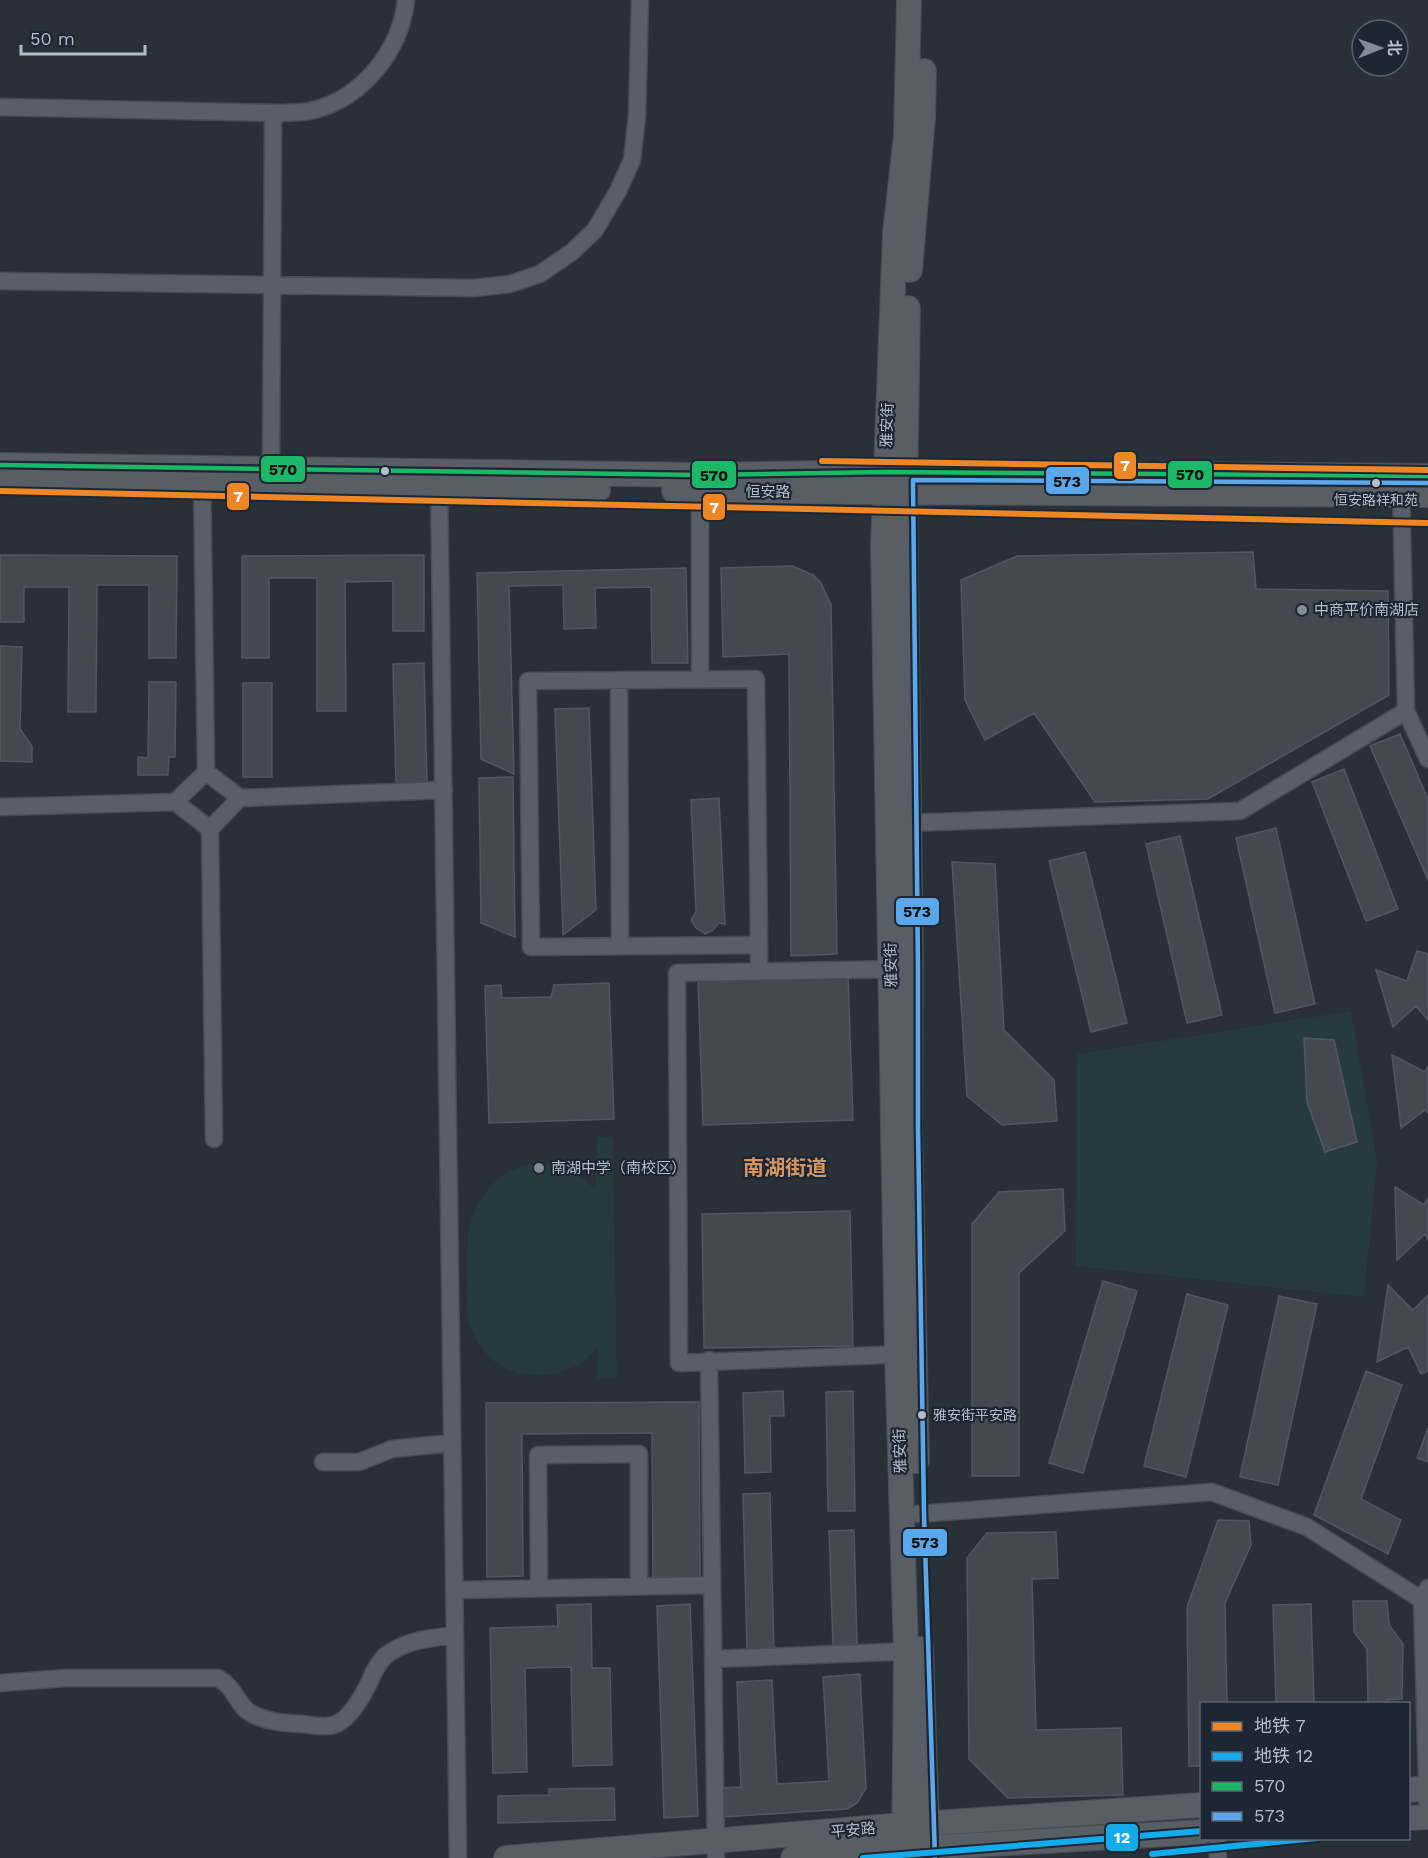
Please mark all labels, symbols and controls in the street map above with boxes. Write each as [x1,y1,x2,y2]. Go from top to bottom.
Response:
scale bar [21,18,146,56]
north arrow [1350,18,1410,78]
text: 50 m [30,28,75,49]
text: 北 [1385,40,1404,56]
street label: 雅安街 [877,402,897,448]
line badge: 7 [1113,451,1137,480]
line badge: 570 [260,455,306,483]
text: 7 [1120,456,1130,475]
text: 570 [269,460,297,479]
line badge: 570 [691,460,737,489]
line badge: 570 [1167,460,1213,489]
unlabelled marker [379,465,391,477]
text: 570 [1176,465,1204,484]
text: 570 [700,466,728,485]
line badge: 573 [1045,466,1090,495]
text: 573 [1053,472,1081,491]
marker: 恒安路祥和苑 [1370,477,1382,489]
line badge: 7 [226,482,250,511]
street label: 恒安路 [745,483,791,501]
text: 7 [233,487,243,506]
place label: 恒安路祥和苑 [1334,492,1418,508]
line badge: 7 [702,493,726,521]
text: 7 [709,498,719,517]
place label: 中商平价南湖店 [1314,601,1419,619]
marker: 中商平价南湖店 [1295,603,1309,617]
line badge: 573 [895,897,940,926]
text: 573 [903,902,931,921]
street label: 雅安街 [882,942,900,988]
district label: 南湖街道 [743,1155,827,1180]
place label: 南湖中学（南校区） [551,1159,686,1177]
marker: 南湖中学（南校区） [532,1161,546,1175]
place label: 雅安街平安路 [933,1407,1017,1423]
marker: 雅安街平安路 [916,1409,928,1421]
street label: 雅安街 [890,1428,910,1474]
line badge: 573 [902,1528,948,1557]
text: 573 [911,1533,939,1552]
legend [1200,1702,1410,1840]
text: 地铁 7 [1254,1715,1306,1736]
text: 地铁 12 [1254,1745,1313,1766]
text: 570 [1254,1775,1285,1796]
text: 573 [1254,1805,1285,1826]
street label: 平安路 [830,1819,876,1841]
line badge: 12 [1105,1823,1139,1852]
text: 12 [1114,1828,1130,1847]

